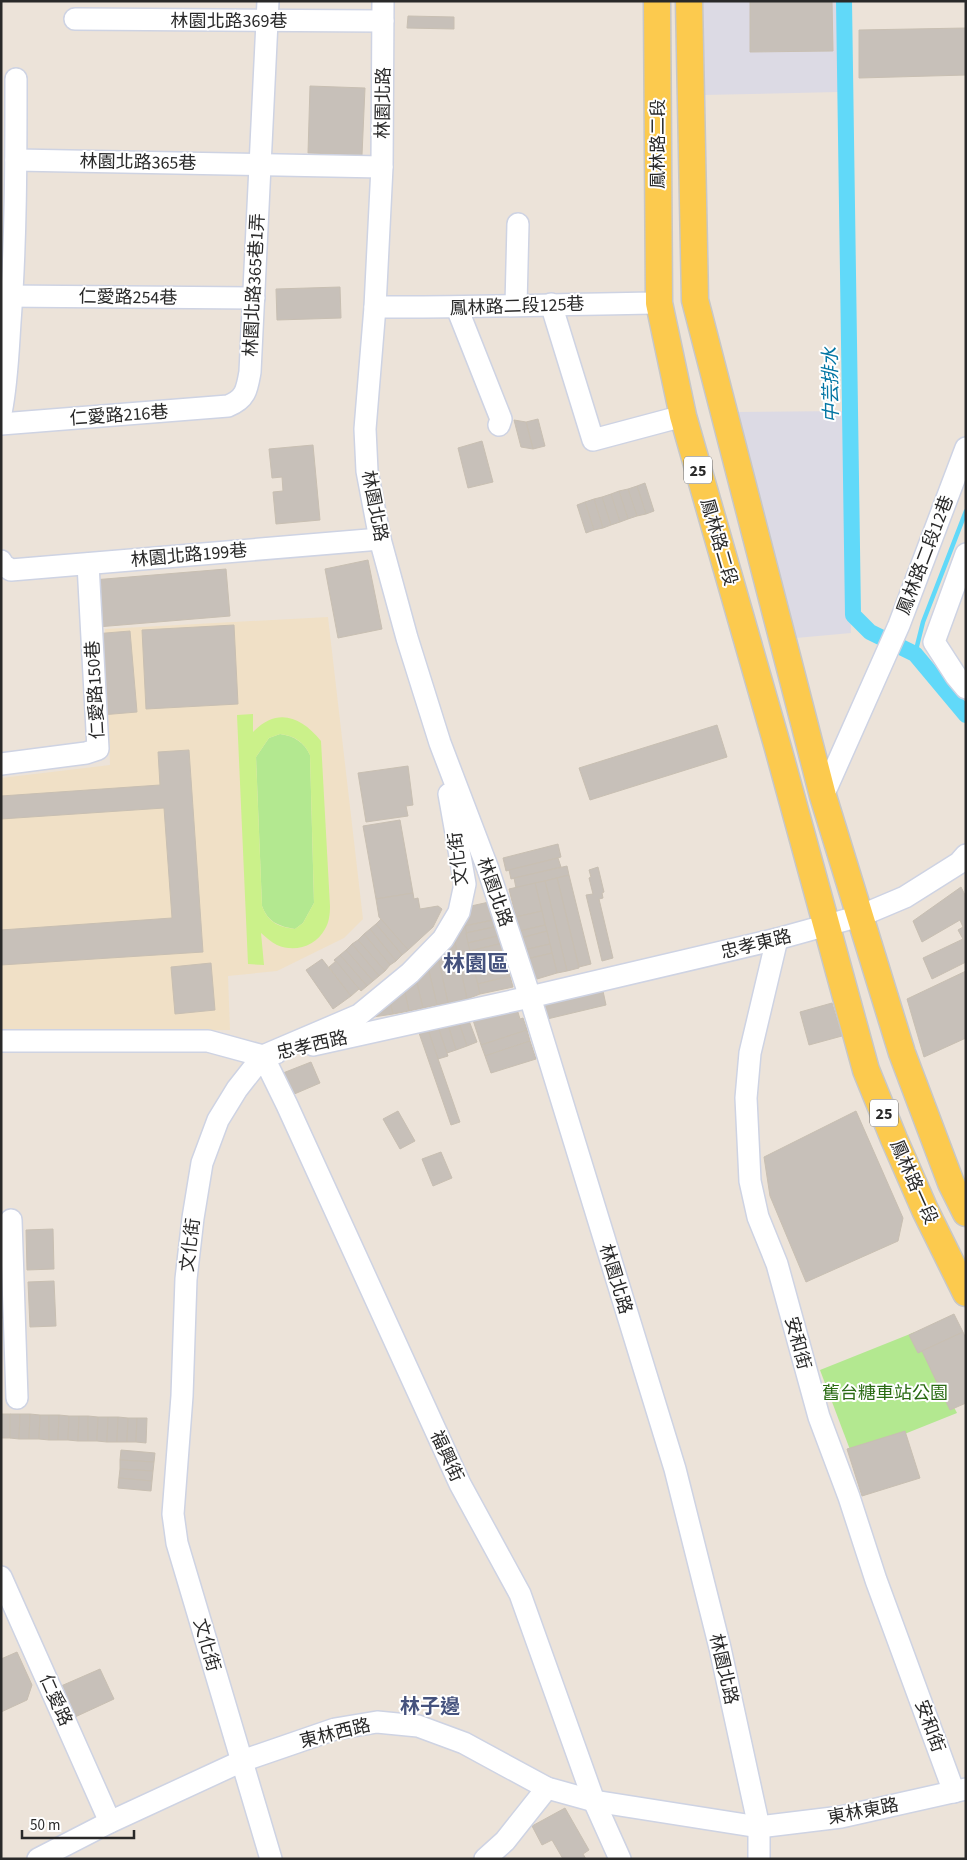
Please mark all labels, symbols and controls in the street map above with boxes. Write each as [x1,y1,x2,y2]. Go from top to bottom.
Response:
street label: 林園北路369巷 [171,9,287,34]
street label: 林園北路 [370,67,397,139]
street label: 鳳林路二段 [646,99,671,189]
street label: 林園北路365巷 [79,149,197,176]
street label: 林園北路365巷1弄 [238,213,271,357]
street label: 仁愛路254巷 [78,284,178,311]
street label: 鳳林路二段125巷 [449,292,585,321]
water label: 中芸排水 [817,346,846,423]
street label: 仁愛路216巷 [69,400,169,431]
road number: 25 [684,456,712,484]
street label: 林園北路 [355,468,394,544]
street label: 鳳林路二段12巷 [891,492,960,618]
street label: 鳳林路二段 [694,495,743,589]
street label: 林園北路199巷 [130,538,248,573]
street label: 仁愛路150巷 [80,640,111,740]
street label: 文化街 [443,831,474,887]
street label: 林園北路 [471,854,518,930]
street label: 忠孝東路 [718,924,794,965]
district label: 林園區 [443,948,509,980]
street label: 忠孝西路 [274,1025,350,1066]
road number: 25 [870,1100,898,1126]
street label: 鳳林路一段 [884,1136,943,1228]
street label: 文化街 [175,1217,206,1273]
street label: 林園北路 [593,1241,638,1317]
street label: 安和街 [778,1314,817,1372]
park label: 舊台糖車站公園 [822,1381,948,1406]
street label: 福興街 [424,1426,469,1486]
street label: 文化街 [187,1616,226,1675]
street label: 林園北路 [703,1631,744,1707]
street label: 仁愛路 [33,1670,78,1730]
district label: 林子邊 [400,1693,460,1721]
street label: 安和街 [909,1697,951,1756]
street label: 東林西路 [297,1713,373,1754]
street label: 東林東路 [825,1792,901,1831]
scale bar [22,1808,135,1840]
text: 50 m [30,1815,60,1836]

